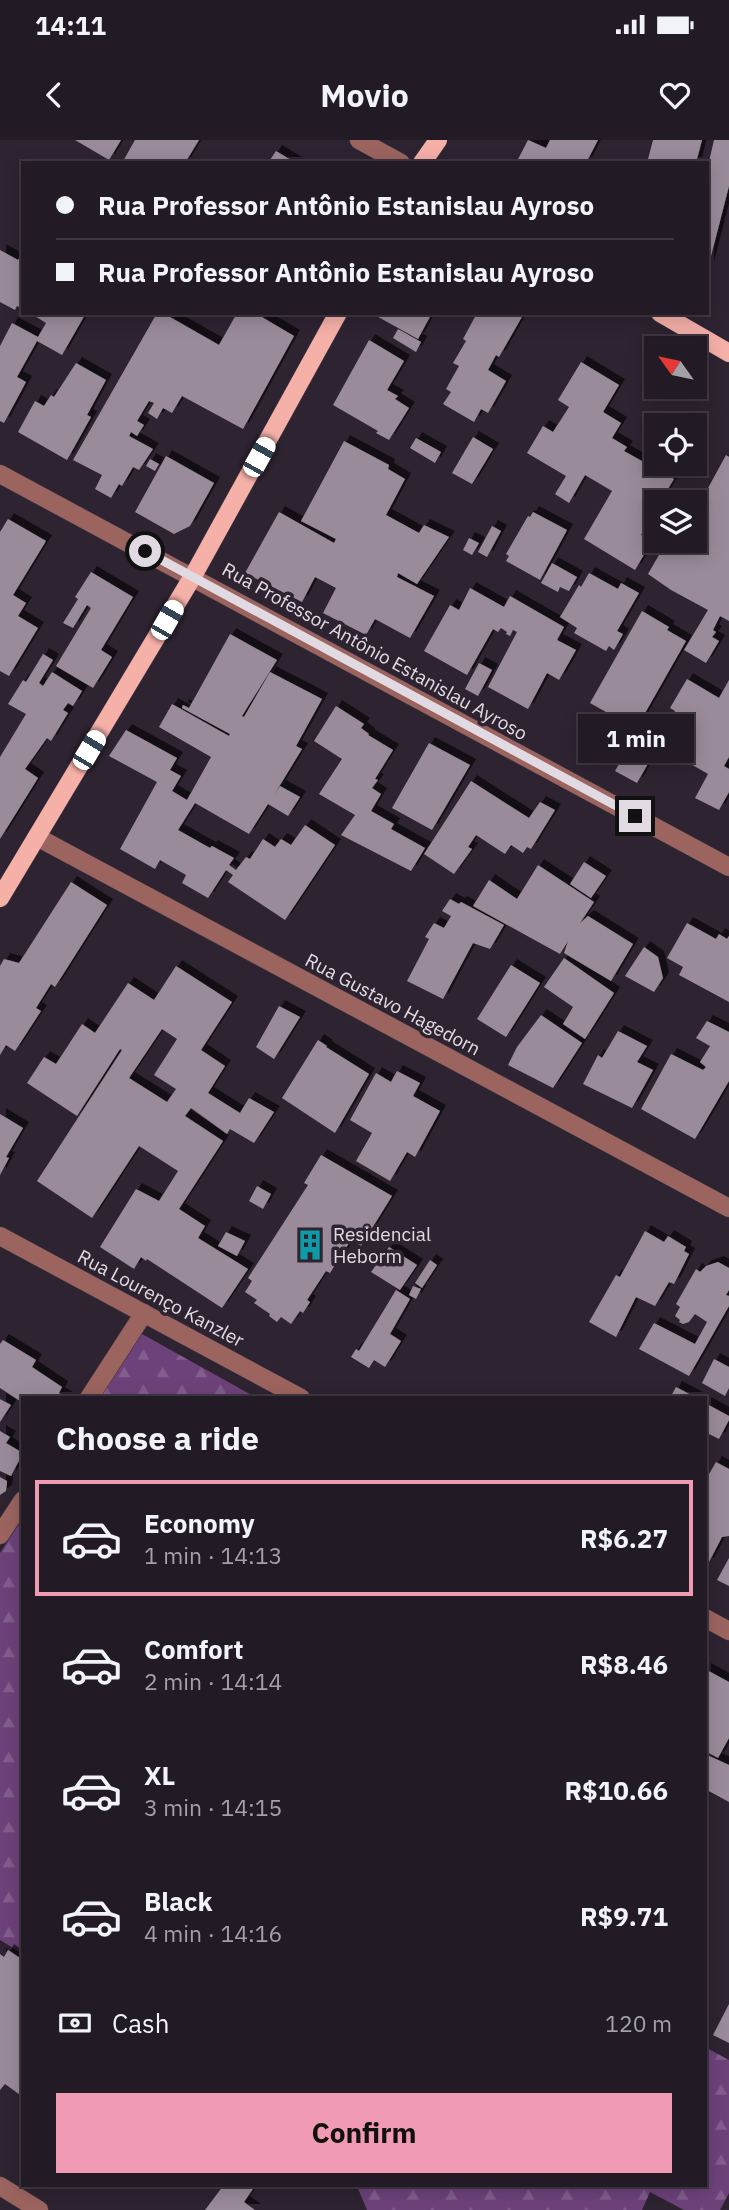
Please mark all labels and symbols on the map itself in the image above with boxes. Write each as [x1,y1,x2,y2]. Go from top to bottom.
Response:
north arrow [644,336,707,399]
car [240,434,279,480]
route start [129,535,161,567]
street label: Rua Professor Antônio Estanislau Ayroso [218,557,532,745]
car [148,597,187,643]
callout: 1 min [577,714,693,764]
car [70,727,109,773]
route end [619,800,651,832]
street label: Rua Gustavo Hagedorn [301,948,485,1060]
place label: Residencial Heborm [333,1222,431,1268]
building icon: Residencial Heborm [293,1228,327,1262]
street label: Rua Lourenço Kanzler [74,1244,248,1352]

